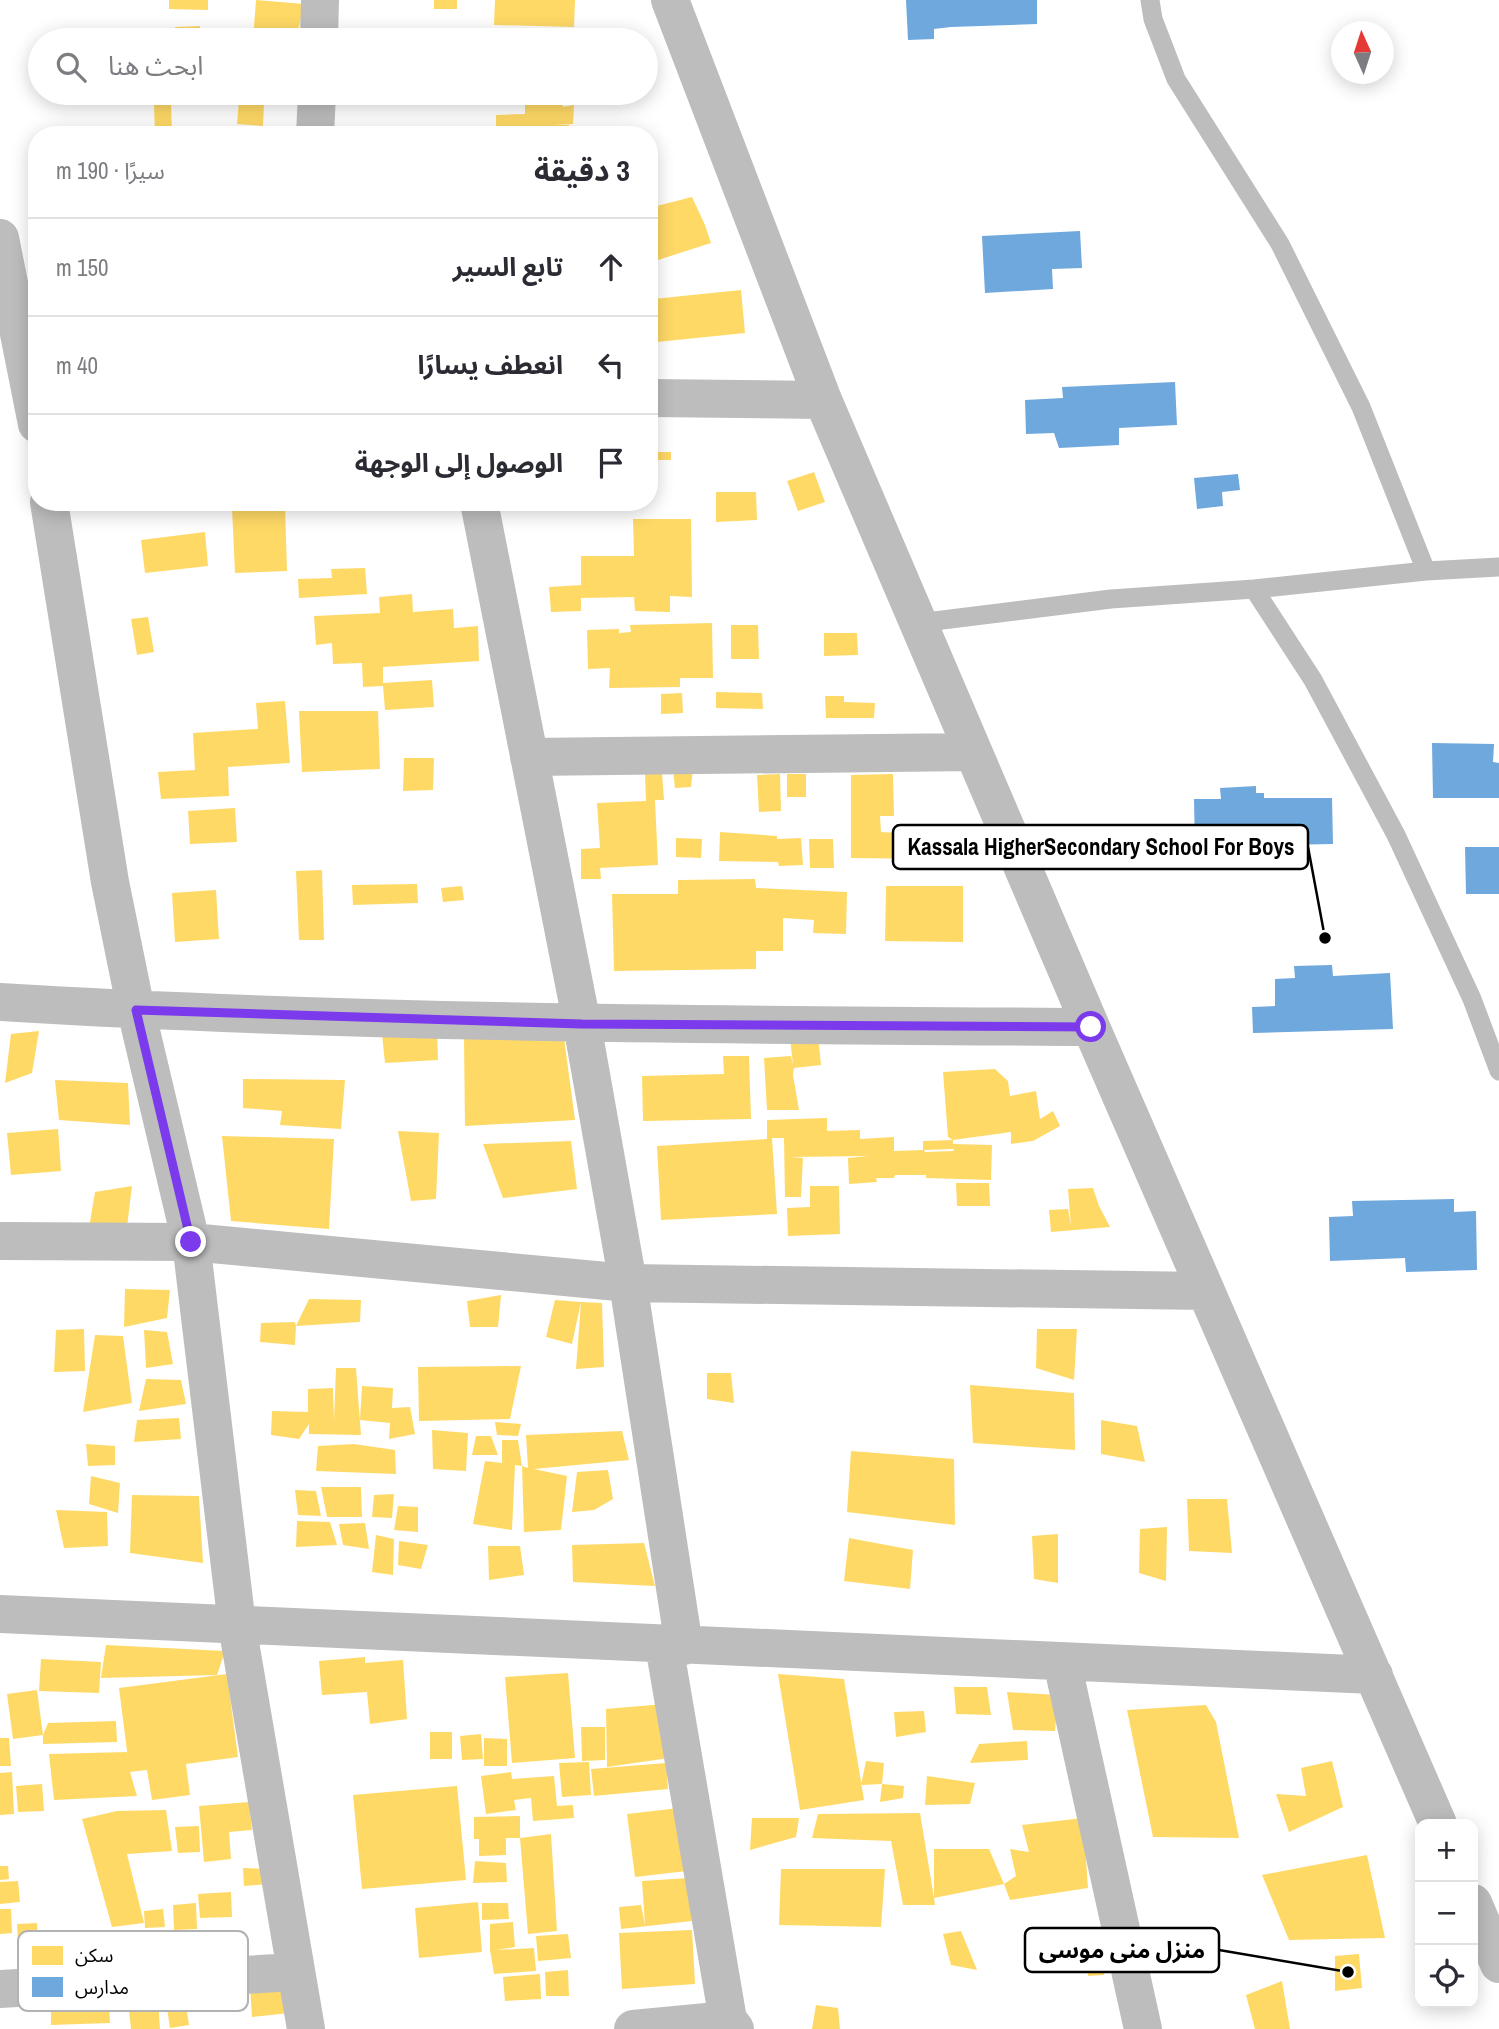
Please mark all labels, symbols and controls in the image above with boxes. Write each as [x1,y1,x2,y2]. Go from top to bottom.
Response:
north arrow [1331,21,1394,84]
search box [28,28,658,105]
icon: search [52,48,90,86]
text: ابحث هنا [108,48,204,83]
text: 3 دقيقة [534,150,630,190]
text: سيرًا · 190 m [56,155,165,186]
icon: ahead [592,248,630,286]
text: تابع السير [453,249,563,284]
text: 150 m [56,252,108,283]
icon: left [592,346,630,384]
text: انعطف يسارًا [417,347,563,382]
text: 40 m [56,350,98,381]
icon: arrive [592,444,630,482]
text: الوصول إلى الوجهة [355,445,563,480]
callout: Kassala HigherSecondary School For Boys [893,825,1308,869]
text: Kassala HigherSecondary School For Boys [908,831,1294,862]
route start [1075,1011,1106,1042]
route end [175,1226,206,1257]
map controls [1415,1819,1478,2008]
button: + [1415,1819,1478,1882]
button: − [1415,1882,1478,1945]
callout: منزل منى موسى [1025,1928,1219,1972]
legend [18,1931,248,2011]
text: منزل منى موسى [1039,1934,1205,1965]
text: سكن [75,1942,113,1968]
button: locate [1415,1945,1478,2008]
text: مدارس [75,1974,129,2000]

